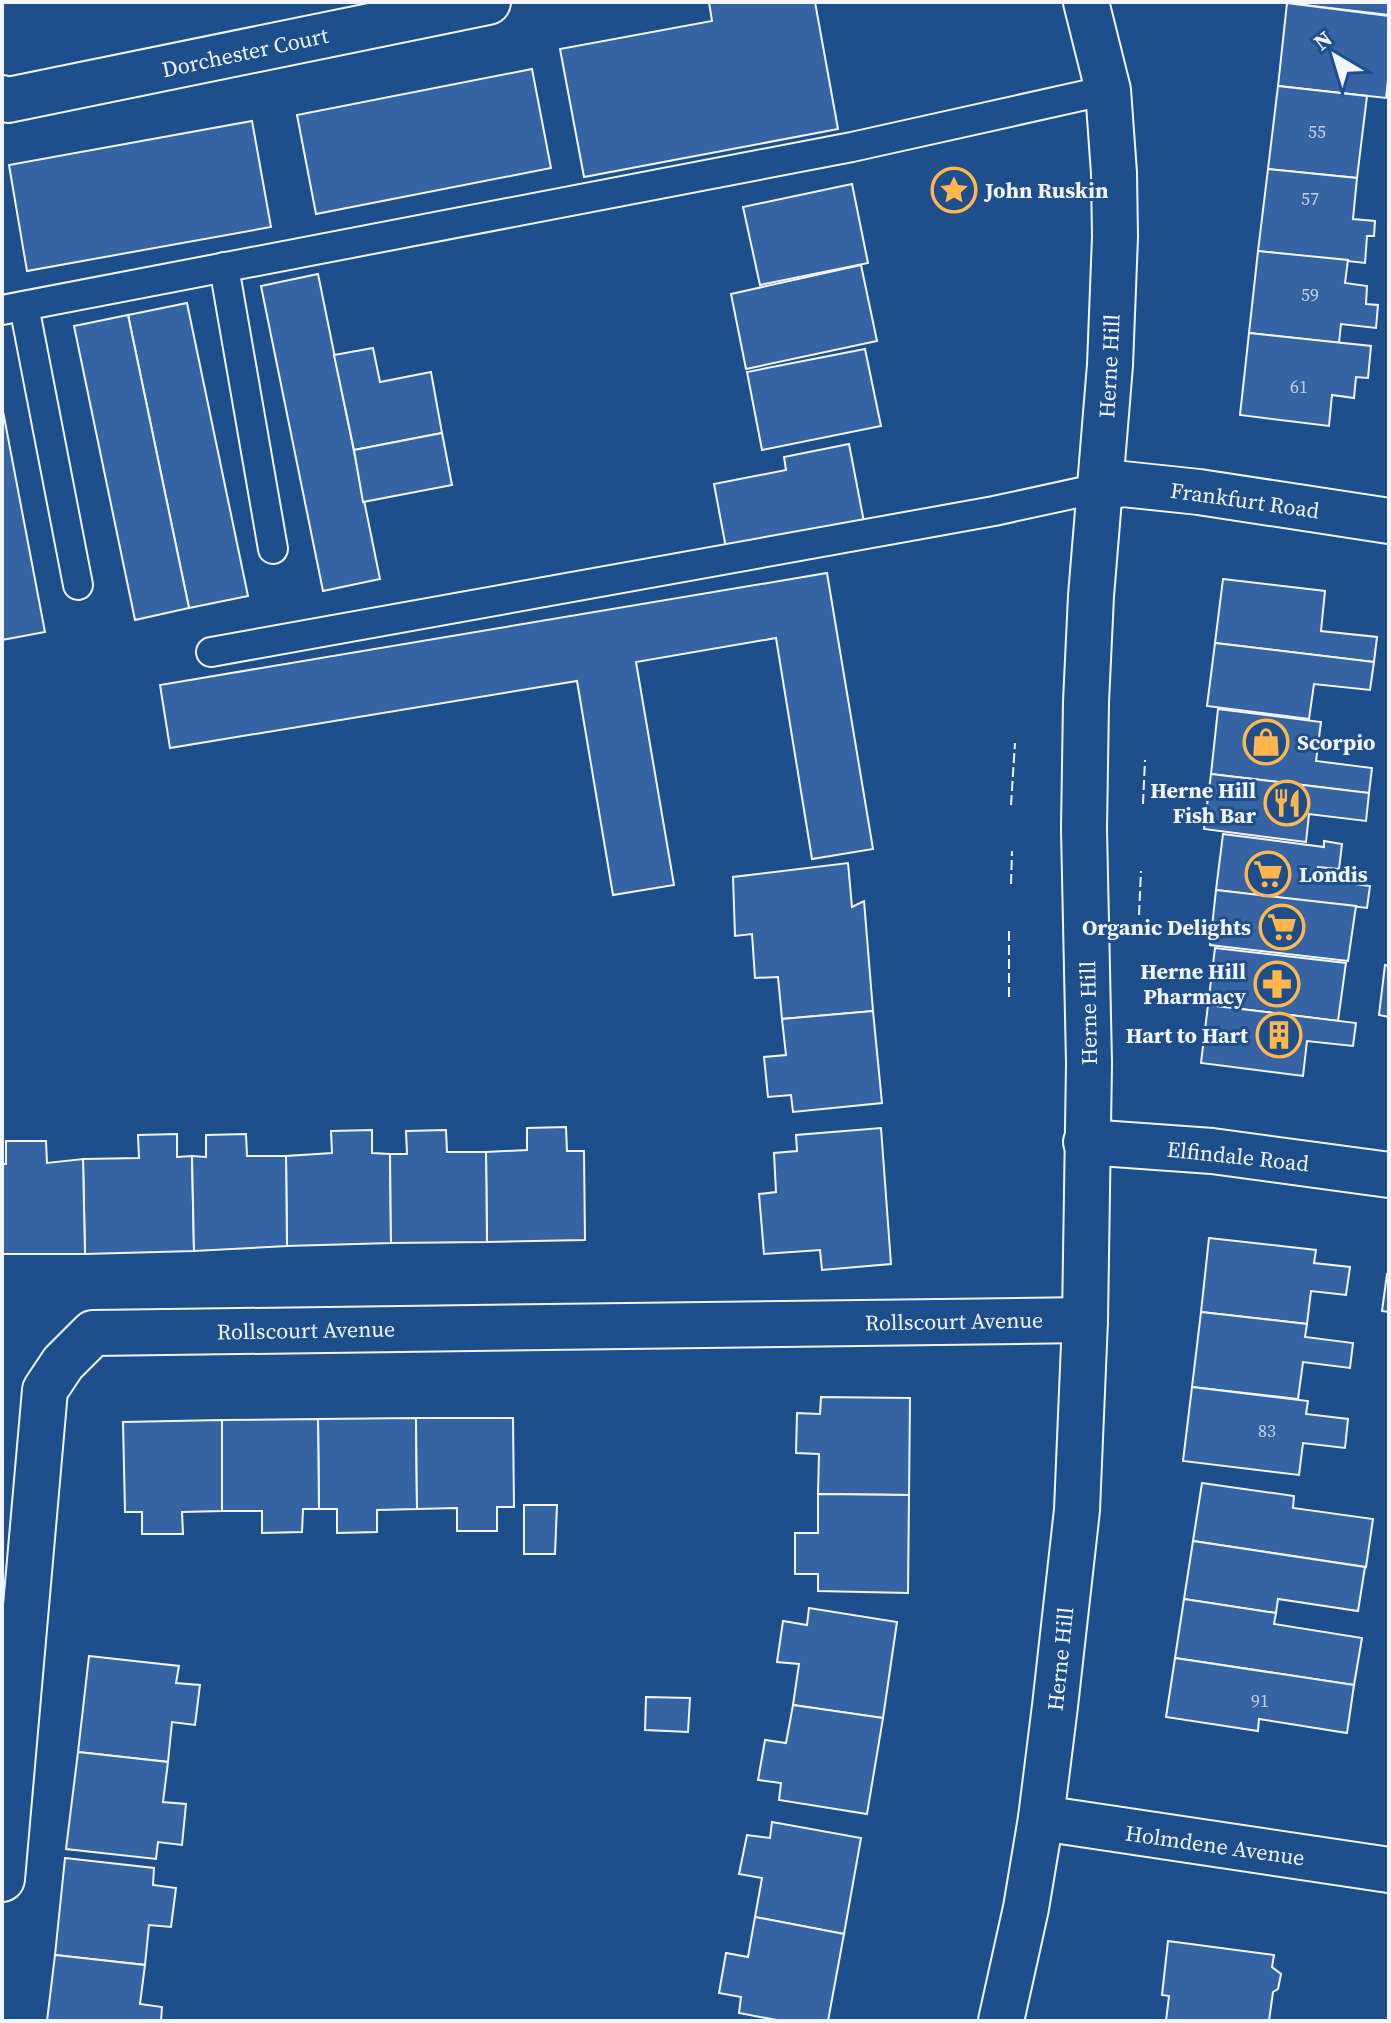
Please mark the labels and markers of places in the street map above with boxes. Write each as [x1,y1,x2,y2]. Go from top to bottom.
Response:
place icon: John Ruskin [930,166,978,214]
place label: John Ruskin [983,175,1109,205]
shop icon: Scorpio [1242,718,1290,766]
place label: Scorpio [1297,727,1376,757]
place label: Herne Hill Fish Bar [1150,775,1257,830]
restaurant icon: Herne Hill Fish Bar [1263,779,1311,827]
supermarket icon: Londis [1244,850,1292,898]
place label: Londis [1299,859,1368,889]
supermarket icon: Organic Delights [1258,903,1306,951]
place label: Organic Delights [1082,912,1251,942]
place label: Herne Hill Pharmacy [1140,956,1246,1011]
pharmacy icon: Herne Hill Pharmacy [1253,960,1301,1008]
building icon: Hart to Hart [1255,1011,1303,1059]
place label: Hart to Hart [1126,1020,1249,1050]

